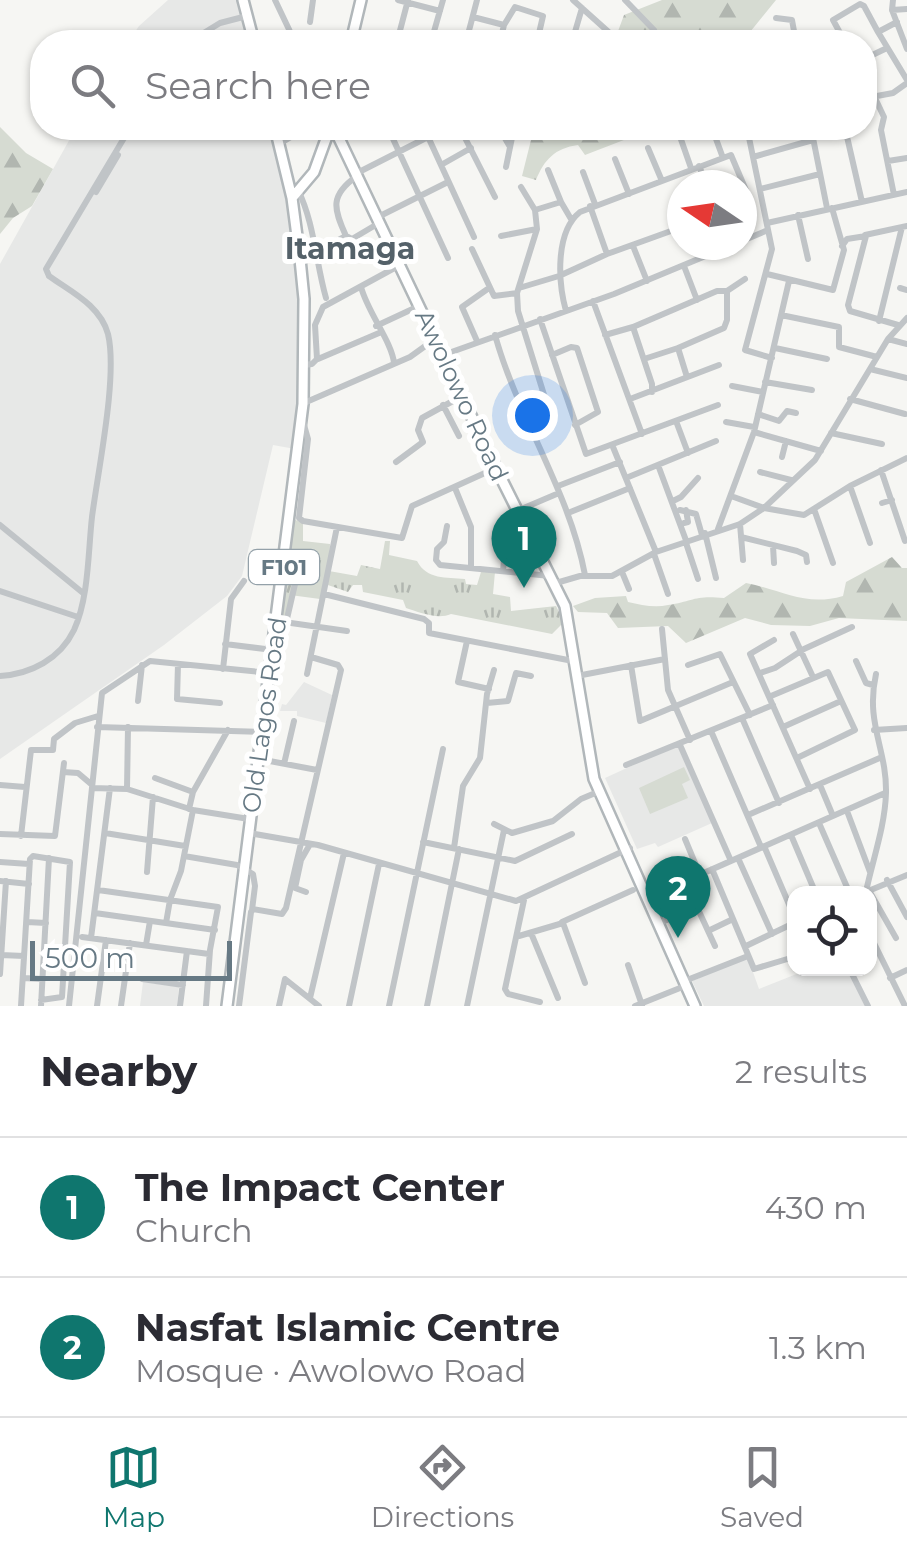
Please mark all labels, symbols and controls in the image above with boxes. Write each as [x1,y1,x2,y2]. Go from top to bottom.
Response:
search box [30,30,877,140]
icon: search [65,58,120,113]
text: Search here [145,62,371,109]
north arrow [667,170,757,260]
district label: Itamaga [285,230,415,267]
street label: Awolowo Road [409,304,515,486]
your location [507,390,558,441]
pin: 1 [492,506,556,588]
road number: F101 [249,550,319,584]
street label: Old Lagos Road [235,615,293,815]
pin: 2 [646,856,710,938]
map controls [787,886,877,976]
button: locate [787,886,877,976]
scale bar [30,936,232,980]
text: 500 m [45,941,135,975]
text: Nearby [40,1045,197,1097]
text: 2 results [735,1052,867,1091]
text: The Impact Center [135,1164,505,1211]
text: 1 [66,1188,79,1227]
text: 430 m [765,1188,867,1227]
text: Church [135,1211,253,1250]
text: Nasfat Islamic Centre [135,1304,560,1351]
text: 2 [63,1328,82,1367]
text: 1.3 km [769,1328,867,1367]
text: Mosque · Awolowo Road [135,1351,526,1390]
tab: Map [103,1440,165,1534]
tab: Directions [371,1440,514,1534]
tab: Saved [720,1440,804,1534]

